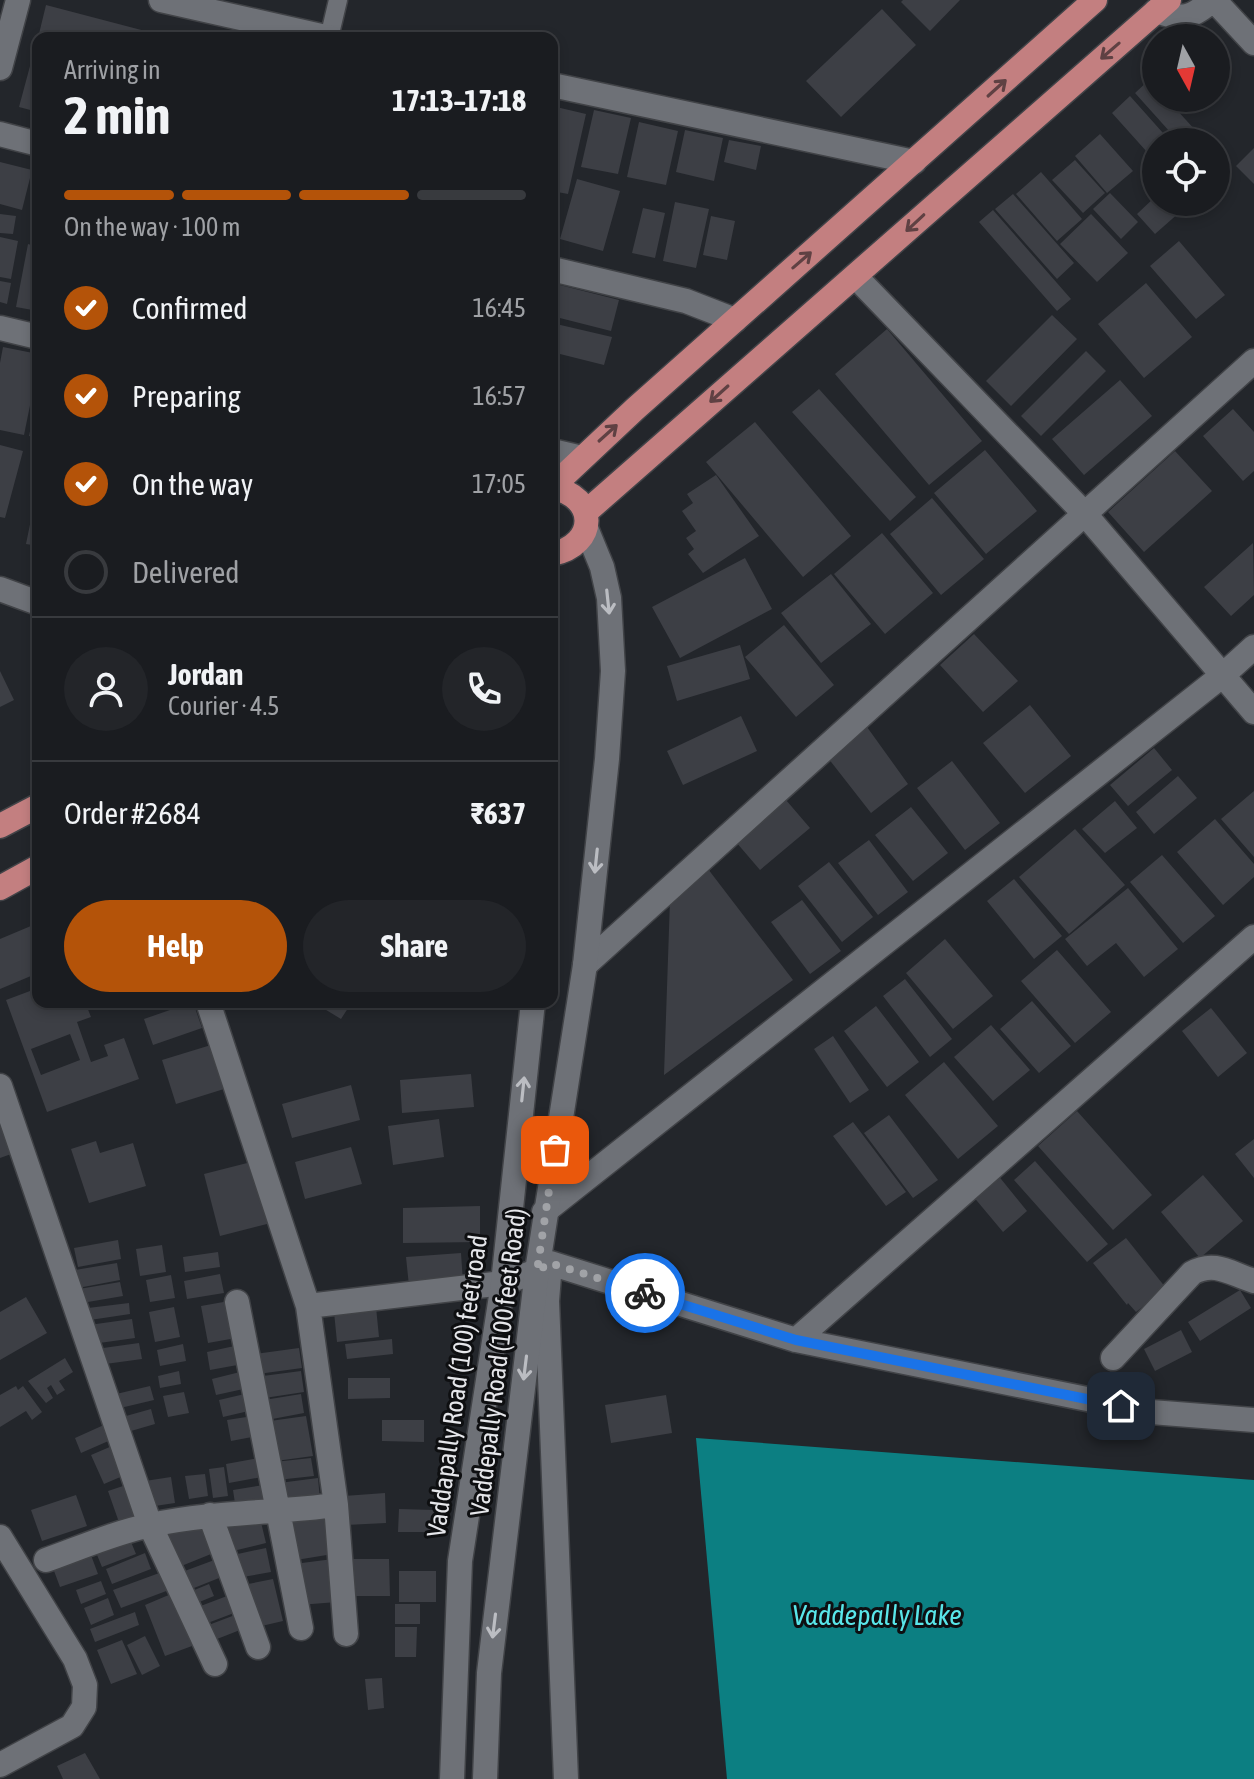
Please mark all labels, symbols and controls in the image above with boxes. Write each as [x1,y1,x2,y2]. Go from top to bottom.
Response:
north arrow [1142,24,1230,112]
map controls [1142,24,1230,216]
one-way arrow [1101,42,1121,60]
text: Arriving in [64,55,161,85]
one-way arrow [986,79,1006,97]
text: 17:13–17:18 [392,83,526,117]
text: 2 min [64,85,170,145]
button: locate [1142,128,1230,216]
text: On the way · 100 m [64,212,241,242]
one-way arrow [905,213,925,232]
one-way arrow [792,252,812,270]
icon: check [64,286,108,330]
text: Confirmed [132,291,247,325]
text: 16:45 [472,293,526,323]
icon: check [64,374,108,418]
text: Preparing [132,379,241,413]
text: 16:57 [472,381,526,411]
one-way arrow [709,384,729,402]
one-way arrow [598,425,618,443]
icon: check [64,462,108,506]
text: On the way [132,467,253,501]
text: 17:05 [472,469,526,499]
text: Delivered [132,555,240,589]
one-way arrow [601,588,616,615]
button: person [64,647,148,731]
button: phone [442,647,526,731]
text: Jordan [168,657,243,691]
text: Courier · 4.5 [168,691,279,721]
text: Order #2684 [64,796,201,830]
text: ₹637 [471,796,526,830]
one-way arrow [589,847,604,874]
button: Help [64,900,287,992]
button: Share [303,900,526,992]
one-way arrow [516,1077,531,1103]
pin [521,1116,589,1184]
icon: bag [533,1128,577,1172]
street label: Vaddepally Road (100 feet Road) [464,1206,532,1518]
street label: Vaddapally Road (100) feet road [421,1233,493,1539]
courier [605,1253,685,1333]
icon: bike [623,1271,667,1315]
one-way arrow [517,1354,532,1380]
pin [1087,1372,1155,1440]
icon: home [1099,1384,1143,1428]
water label: Vaddepally Lake [792,1599,962,1631]
one-way arrow [487,1612,502,1639]

